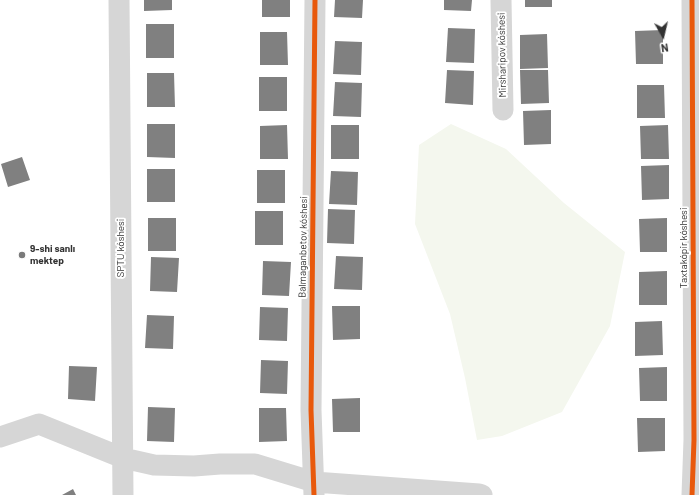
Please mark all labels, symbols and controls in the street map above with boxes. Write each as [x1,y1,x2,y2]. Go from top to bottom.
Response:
street label: Mirsharipov kóshesi [495,12,509,98]
north arrow [643,16,683,56]
text: N [660,41,669,55]
street label: Balmaganbetov kóshesi [296,196,310,298]
street label: Taxtakópir kóshesi [678,208,690,288]
street label: SPTU kóshesi [115,219,127,277]
place label: 9-shi sanlı mektep [30,243,75,266]
marker: 9-shi sanlı mektep [17,250,27,260]

